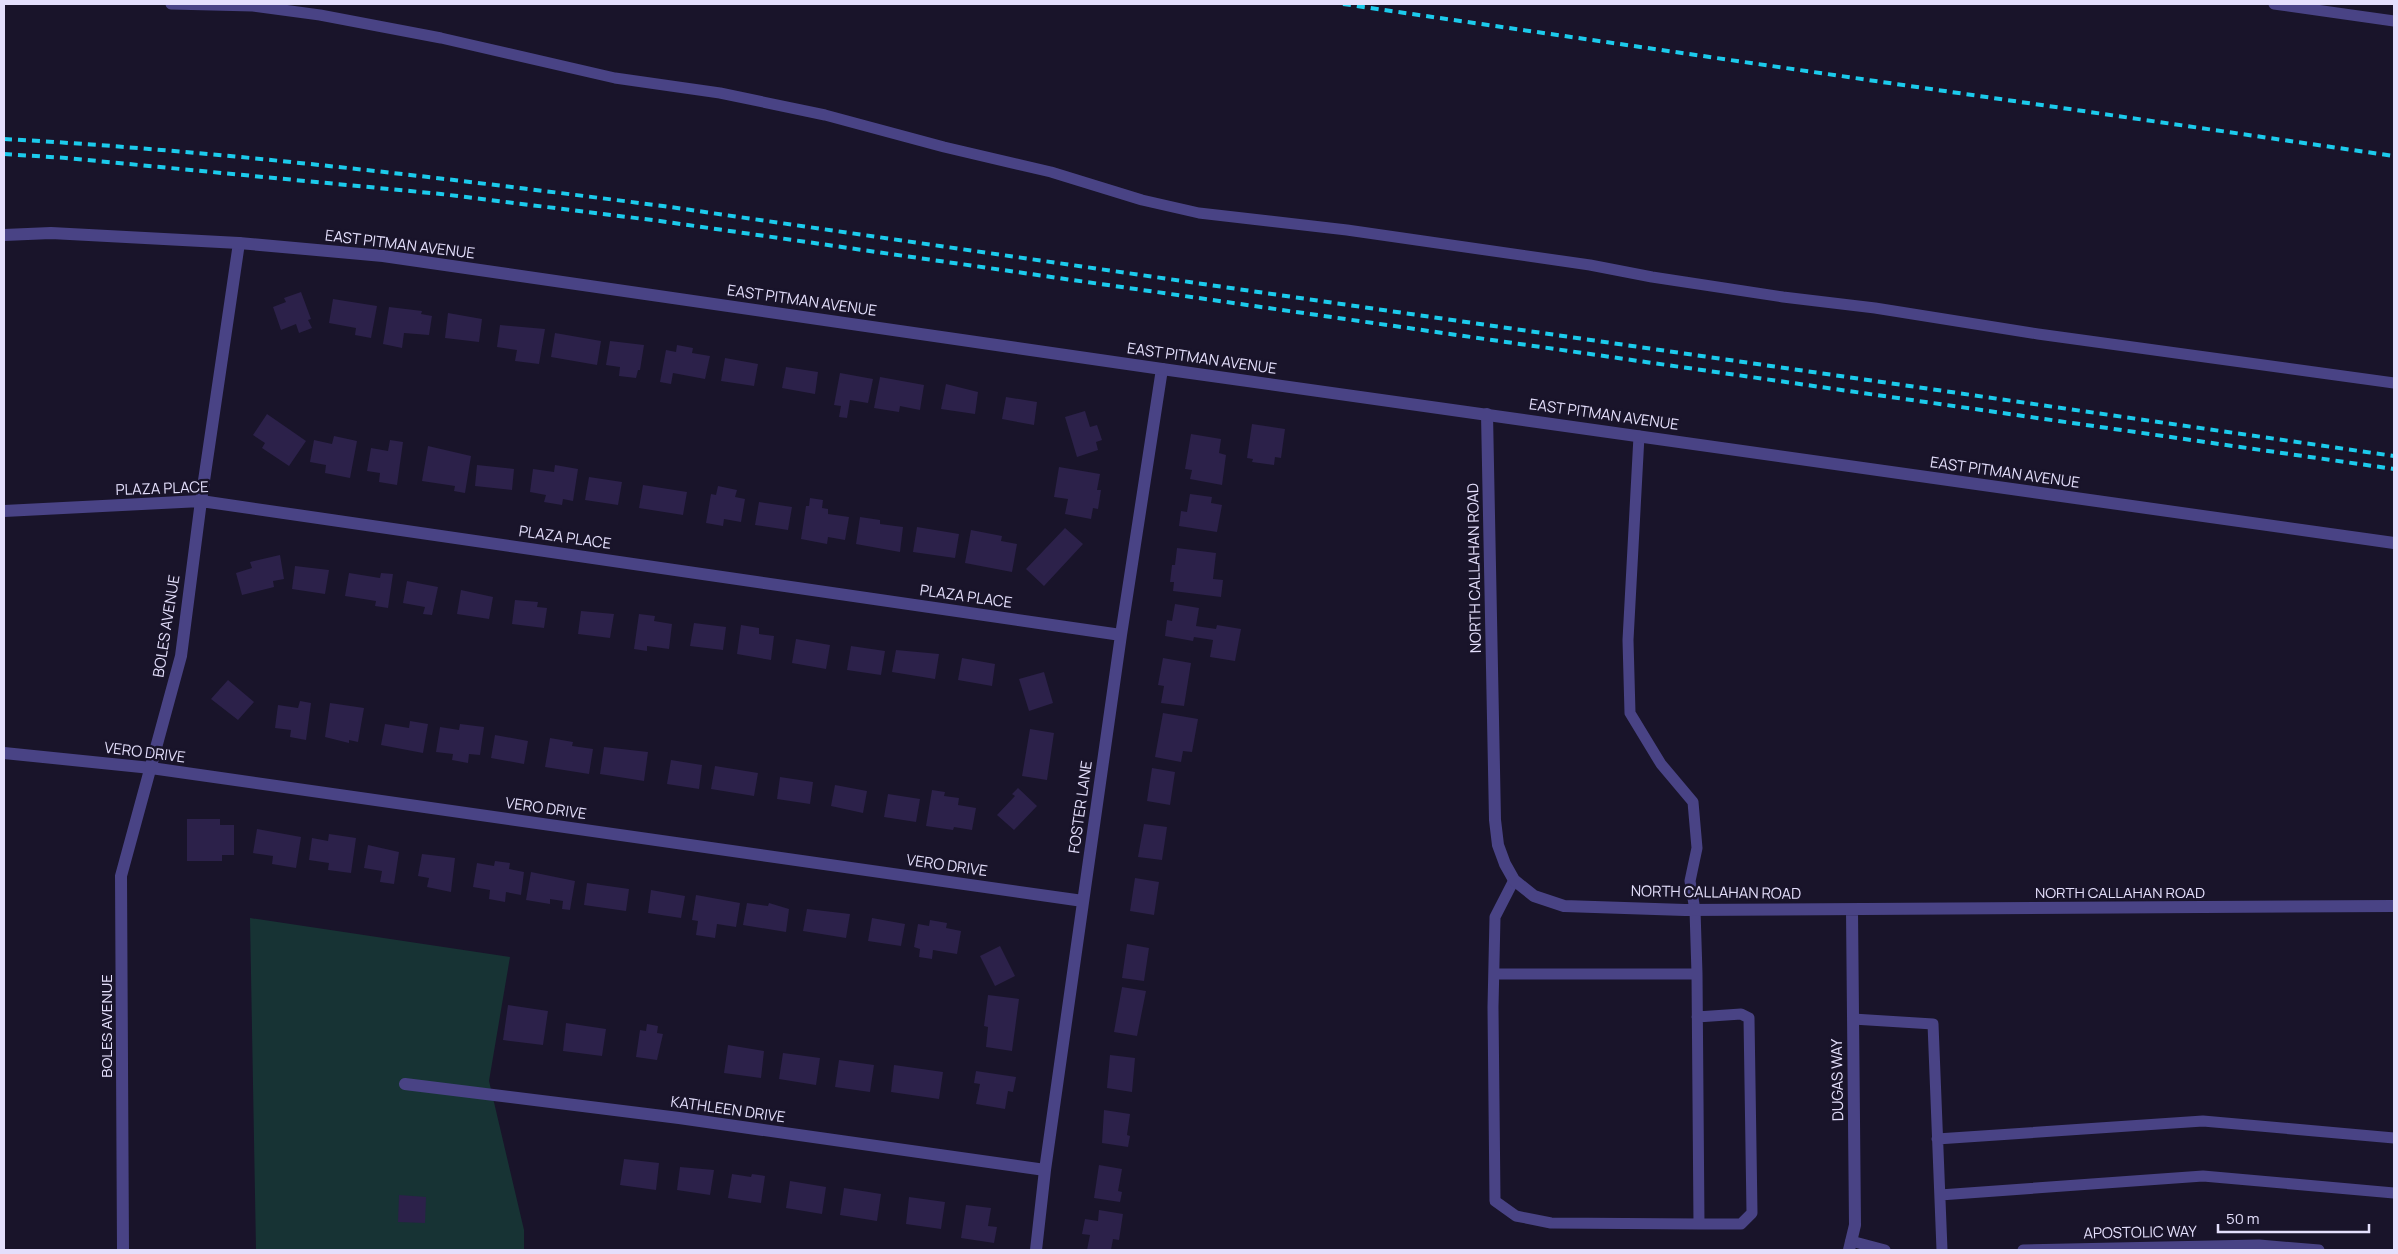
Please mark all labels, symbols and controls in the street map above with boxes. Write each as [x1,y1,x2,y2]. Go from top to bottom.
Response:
street label: EAST PITMAN AVENUE [324,224,476,264]
street label: EAST PITMAN AVENUE [726,279,878,321]
street label: EAST PITMAN AVENUE [1126,337,1278,379]
street label: EAST PITMAN AVENUE [1528,393,1680,435]
street label: EAST PITMAN AVENUE [1929,451,2081,493]
street label: PLAZA PLACE [115,476,209,500]
street label: NORTH CALLAHAN ROAD [1462,483,1486,653]
street label: PLAZA PLACE [517,520,613,554]
street label: BOLES AVENUE [148,573,184,679]
street label: PLAZA PLACE [918,579,1014,613]
street label: VERO DRIVE [103,737,187,767]
street label: FOSTER LANE [1063,759,1097,855]
street label: VERO DRIVE [504,792,588,824]
street label: VERO DRIVE [905,849,989,881]
street label: NORTH CALLAHAN ROAD [1631,880,1801,904]
street label: NORTH CALLAHAN ROAD [2035,882,2205,903]
street label: BOLES AVENUE [96,974,117,1078]
street label: DUGAS WAY [1826,1038,1848,1121]
street label: KATHLEEN DRIVE [669,1091,787,1127]
scale bar [2218,1202,2369,1234]
text: 50 m [2226,1208,2260,1229]
street label: APOSTOLIC WAY [2083,1221,2197,1243]

